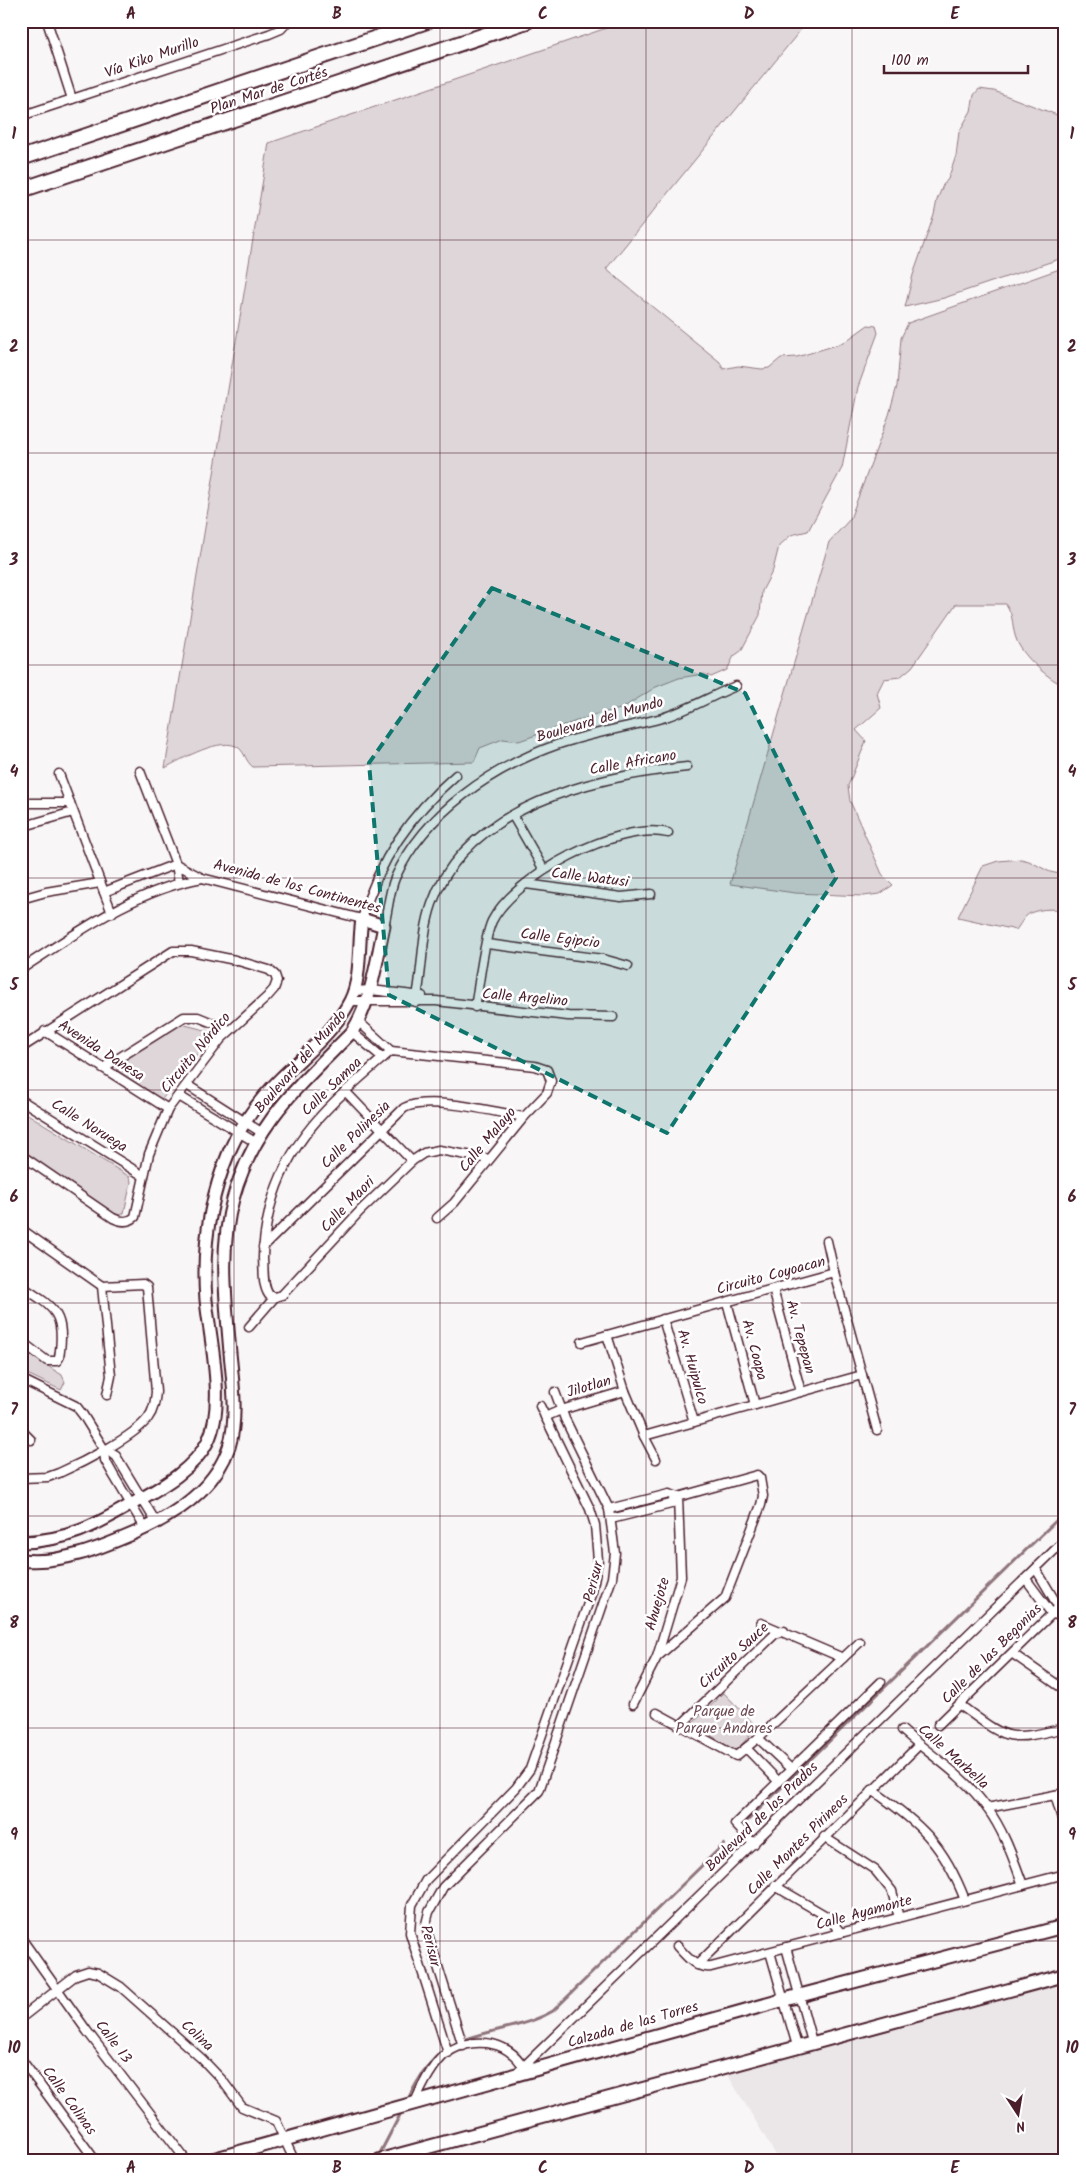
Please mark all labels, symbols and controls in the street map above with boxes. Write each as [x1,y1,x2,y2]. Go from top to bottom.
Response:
text: A [126,2,136,27]
text: B [332,2,342,27]
text: C [538,2,548,27]
text: D [744,2,755,27]
text: E [951,2,961,27]
street label: Vía Kiko Murillo [101,31,203,85]
scale bar [884,42,1027,74]
text: 100 m [891,49,929,73]
street label: Plan Mar de Cortés [207,60,332,121]
text: 1 [12,122,17,147]
text: 1 [1070,122,1075,147]
text: 2 [9,335,19,360]
text: 2 [1067,335,1077,360]
text: 3 [9,548,19,573]
text: 3 [1067,548,1077,573]
street label: Boulevard del Mundo [534,690,666,750]
street label: Calle Africano [588,744,679,782]
text: 4 [10,760,19,785]
text: 4 [1068,760,1077,785]
street label: Avenida de los Continentes [211,853,384,921]
street label: Calle Watusi [550,861,632,895]
street label: Calle Egipcio [519,922,601,956]
text: 5 [9,973,20,998]
text: 5 [1067,973,1078,998]
street label: Calle Argelino [481,982,569,1014]
street label: Boulevard del Mundo [249,1005,353,1119]
street label: Circuito Nórdico [155,1007,237,1099]
street label: Avenida Danesa [53,1014,149,1088]
street label: Calle Samoa [296,1052,368,1122]
street label: Calle Noruega [46,1093,132,1159]
street label: Calle Polinesia [315,1095,397,1175]
street label: Calle Malayo [453,1102,523,1178]
street label: Calle Maori [315,1170,382,1239]
text: 6 [10,1185,19,1210]
text: 6 [1068,1185,1077,1210]
street label: Circuito Coyoacan [714,1250,828,1302]
street label: Av. Tepepan [779,1297,821,1377]
street label: Av. Coapa [734,1317,774,1383]
street label: Av. Huipulco [670,1326,714,1408]
street label: Jilotlan [564,1369,614,1405]
text: 7 [10,1398,18,1423]
text: 7 [1068,1398,1076,1423]
street label: Perisur [577,1558,611,1605]
street label: Ahuejote [639,1574,677,1633]
street label: Calle de las Begonias [936,1597,1049,1710]
text: 8 [9,1611,19,1636]
text: 8 [1067,1611,1077,1636]
street label: Circuito Sauce [693,1617,775,1695]
park label: Parque de Parque Andares [676,1700,773,1741]
street label: Calle Marbella [912,1718,994,1796]
street label: Boulevard de los Prados [700,1756,825,1878]
street label: Calle Montes Pirineos [741,1788,855,1902]
text: 9 [10,1823,18,1848]
text: 9 [1068,1823,1076,1848]
street label: Calle Ayamonte [813,1889,915,1937]
street label: Perisur [413,1923,447,1970]
street label: Calzada de las Torres [565,1995,702,2055]
street label: Colina [175,2014,219,2058]
street label: Calle 13 [89,2015,138,2069]
text: 10 [7,2036,21,2061]
text: 10 [1065,2036,1079,2061]
street label: Calle Colinas [36,2061,103,2141]
north arrow [994,2088,1044,2138]
text: N [1014,2114,1027,2137]
text: A [126,2156,136,2181]
text: B [332,2156,342,2181]
text: C [538,2156,548,2181]
text: D [744,2156,755,2181]
text: E [951,2156,961,2181]

